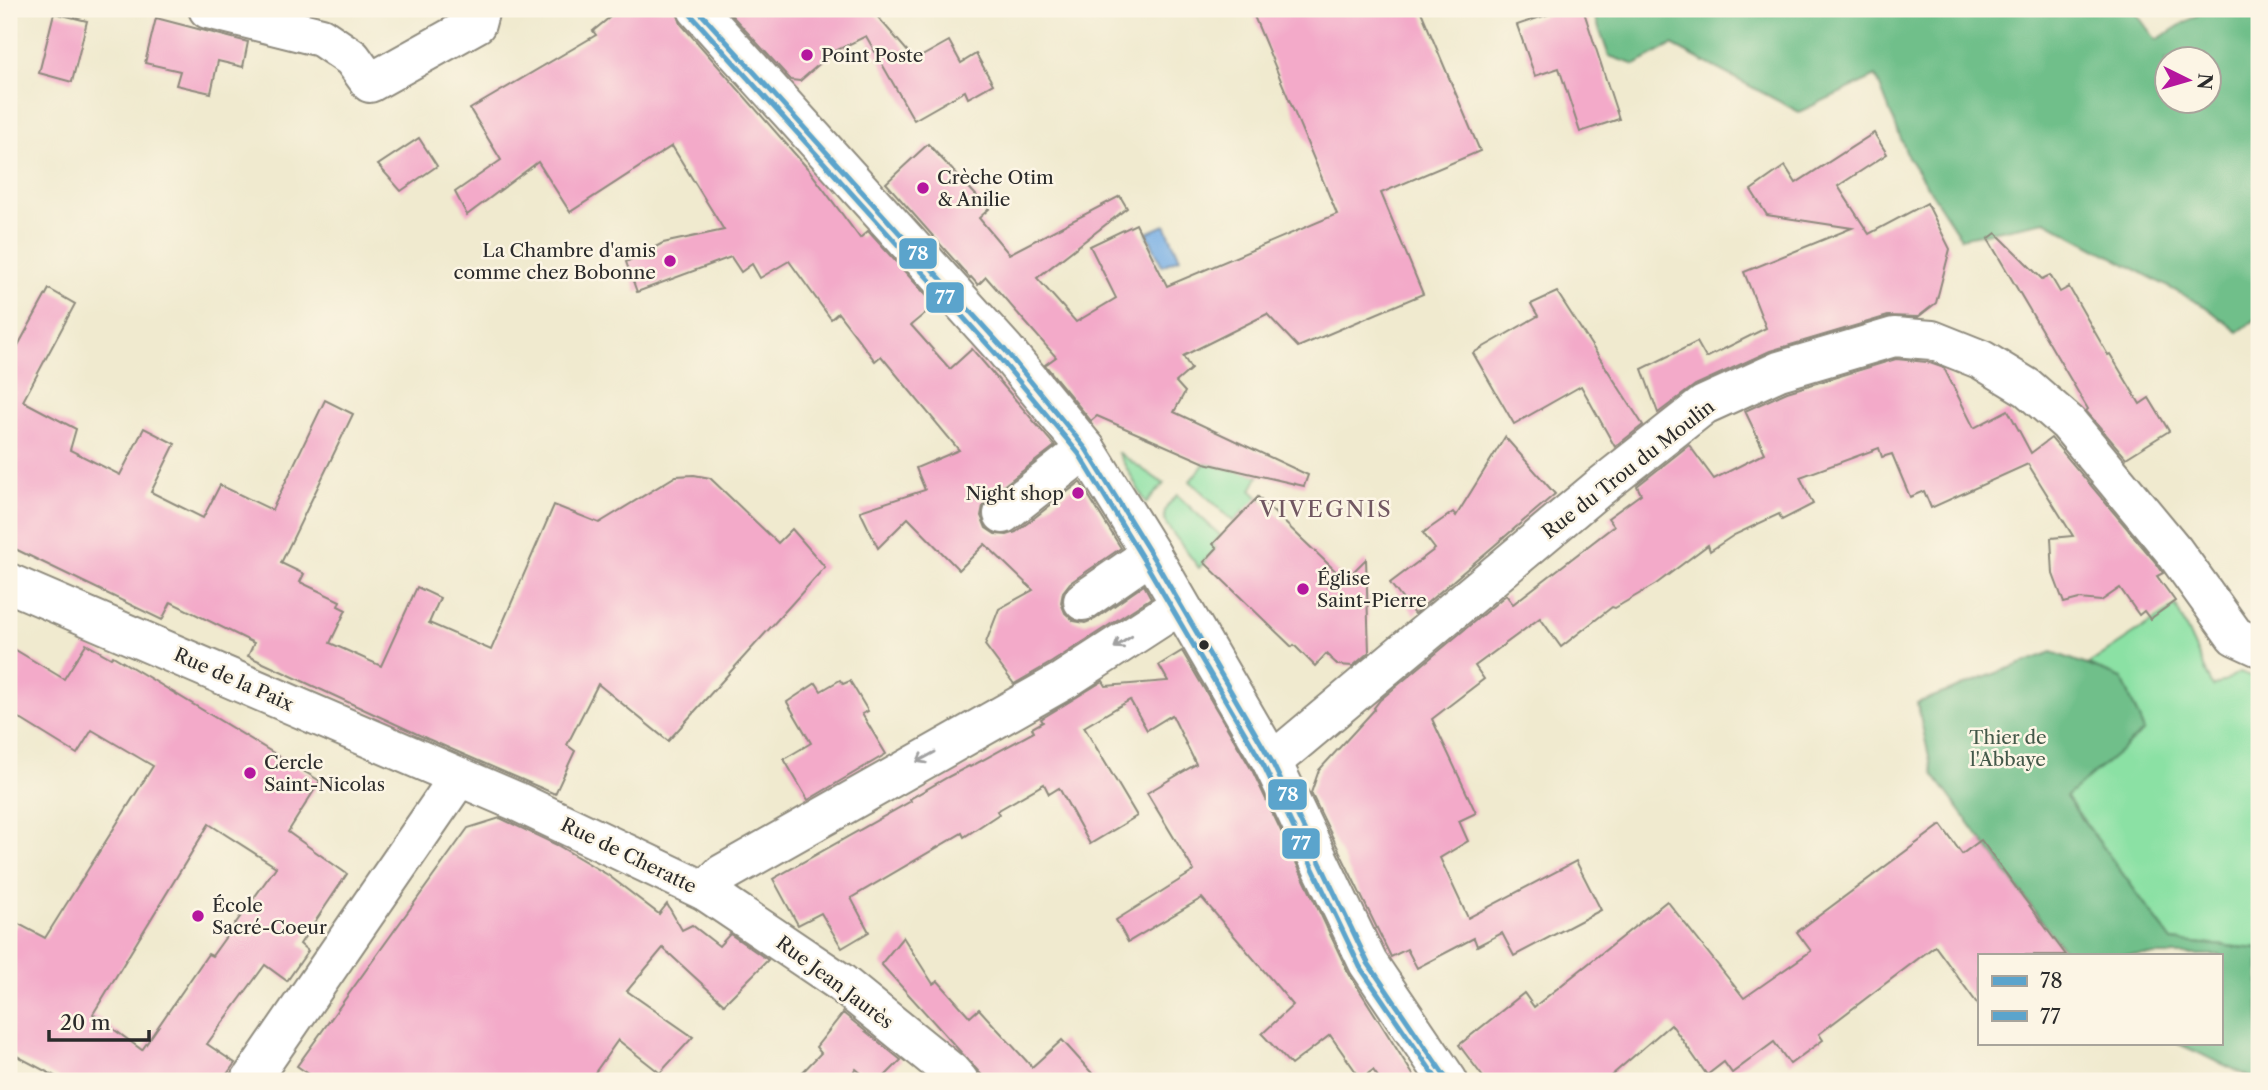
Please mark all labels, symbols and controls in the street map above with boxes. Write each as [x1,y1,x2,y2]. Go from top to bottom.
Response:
place label: Point Poste [821,44,923,67]
north arrow [2152,46,2222,116]
marker: Point Poste [799,47,815,63]
text: N [2192,72,2217,91]
place label: Crèche Otim & Anilie [937,166,1054,211]
marker: Crèche Otim & Anilie [915,180,931,196]
line badge: 78 [898,237,938,270]
place label: La Chambre d'amis comme chez Bobonne [453,239,656,284]
text: 78 [907,242,929,265]
marker: La Chambre d'amis comme chez Bobonne [662,253,678,269]
line badge: 77 [925,281,965,314]
text: 77 [935,286,955,309]
street label: Rue du Trou du Moulin [1538,395,1719,544]
place label: Night shop [965,482,1064,505]
marker: Night shop [1070,485,1086,501]
district label: VIVEGNIS [1258,495,1393,523]
place label: Église Saint-Pierre [1317,567,1427,612]
marker: Église Saint-Pierre [1295,581,1311,597]
one-way arrow [1114,635,1133,650]
unlabelled marker [1197,638,1211,652]
street label: Rue de la Paix [171,643,298,716]
park label: Thier de l'Abbaye [1969,726,2047,771]
one-way arrow [917,750,937,764]
place label: Cercle Saint-Nicolas [264,751,385,796]
marker: Cercle Saint-Nicolas [242,765,258,781]
line badge: 78 [1267,778,1308,811]
text: 78 [1277,783,1299,806]
street label: Rue de Cheratte [557,813,700,898]
line badge: 77 [1281,827,1321,860]
text: 77 [1291,832,1311,855]
place label: École Sacré-Coeur [212,894,327,939]
marker: École Sacré-Coeur [190,908,206,924]
street label: Rue Jean Jaurès [772,931,898,1034]
legend [1978,954,2222,1044]
text: 78 [2040,968,2063,993]
scale bar [49,999,149,1043]
text: 77 [2040,1004,2061,1029]
text: 20 m [60,1010,111,1035]

